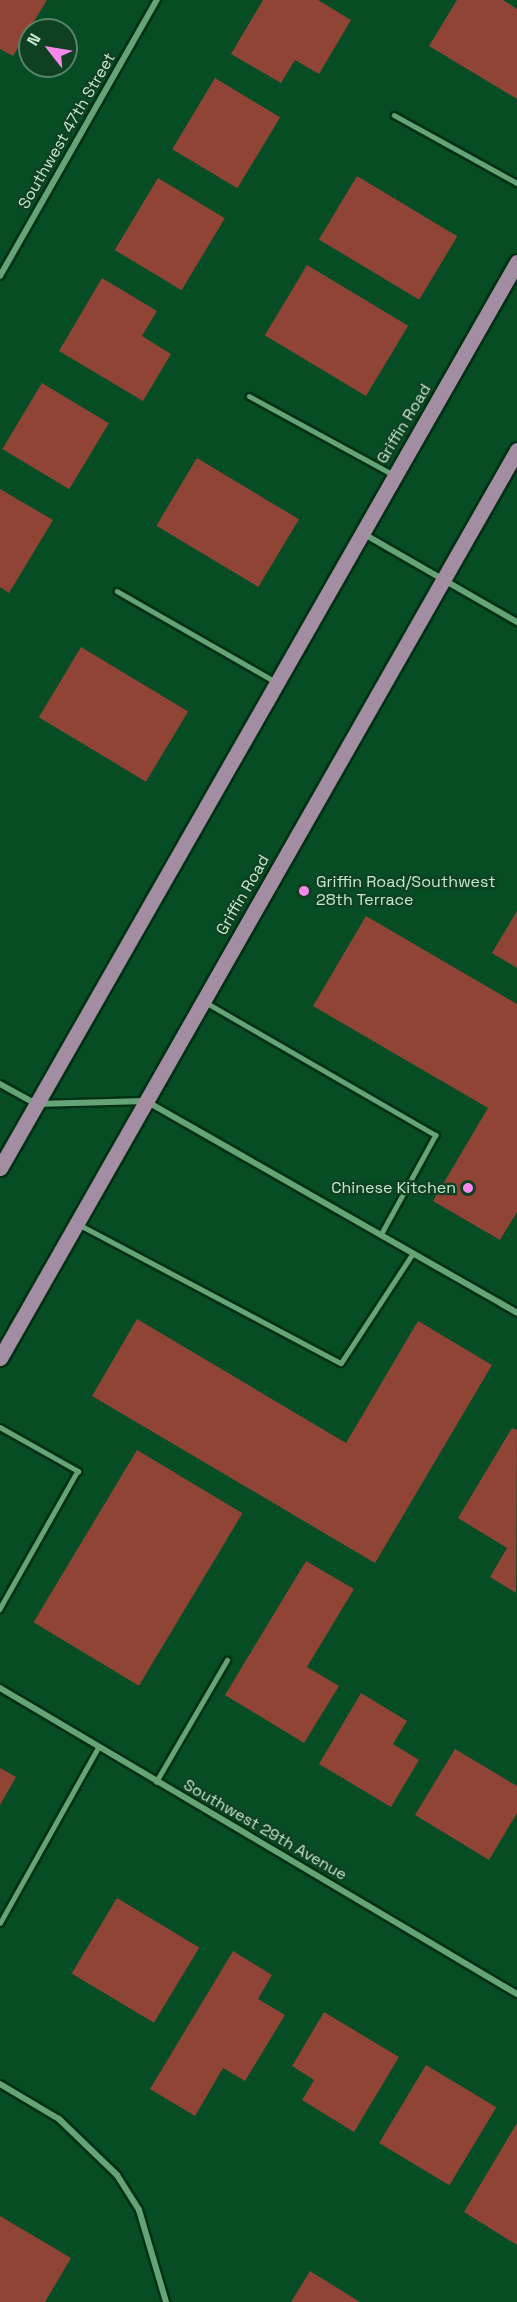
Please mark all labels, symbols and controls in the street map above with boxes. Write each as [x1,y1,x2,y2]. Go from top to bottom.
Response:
north arrow [18,18,78,78]
text: N [22,30,46,50]
street label: Southwest 47th Street [14,50,120,212]
street label: Griffin Road [373,381,435,467]
street label: Griffin Road [212,851,274,939]
place label: Griffin Road/Southwest 28th Terrace [316,872,496,910]
marker: Griffin Road/Southwest 28th Terrace [297,884,311,898]
place label: Chinese Kitchen [331,1178,456,1198]
marker: Chinese Kitchen [461,1181,475,1195]
street label: Southwest 29th Avenue [180,1775,350,1885]

